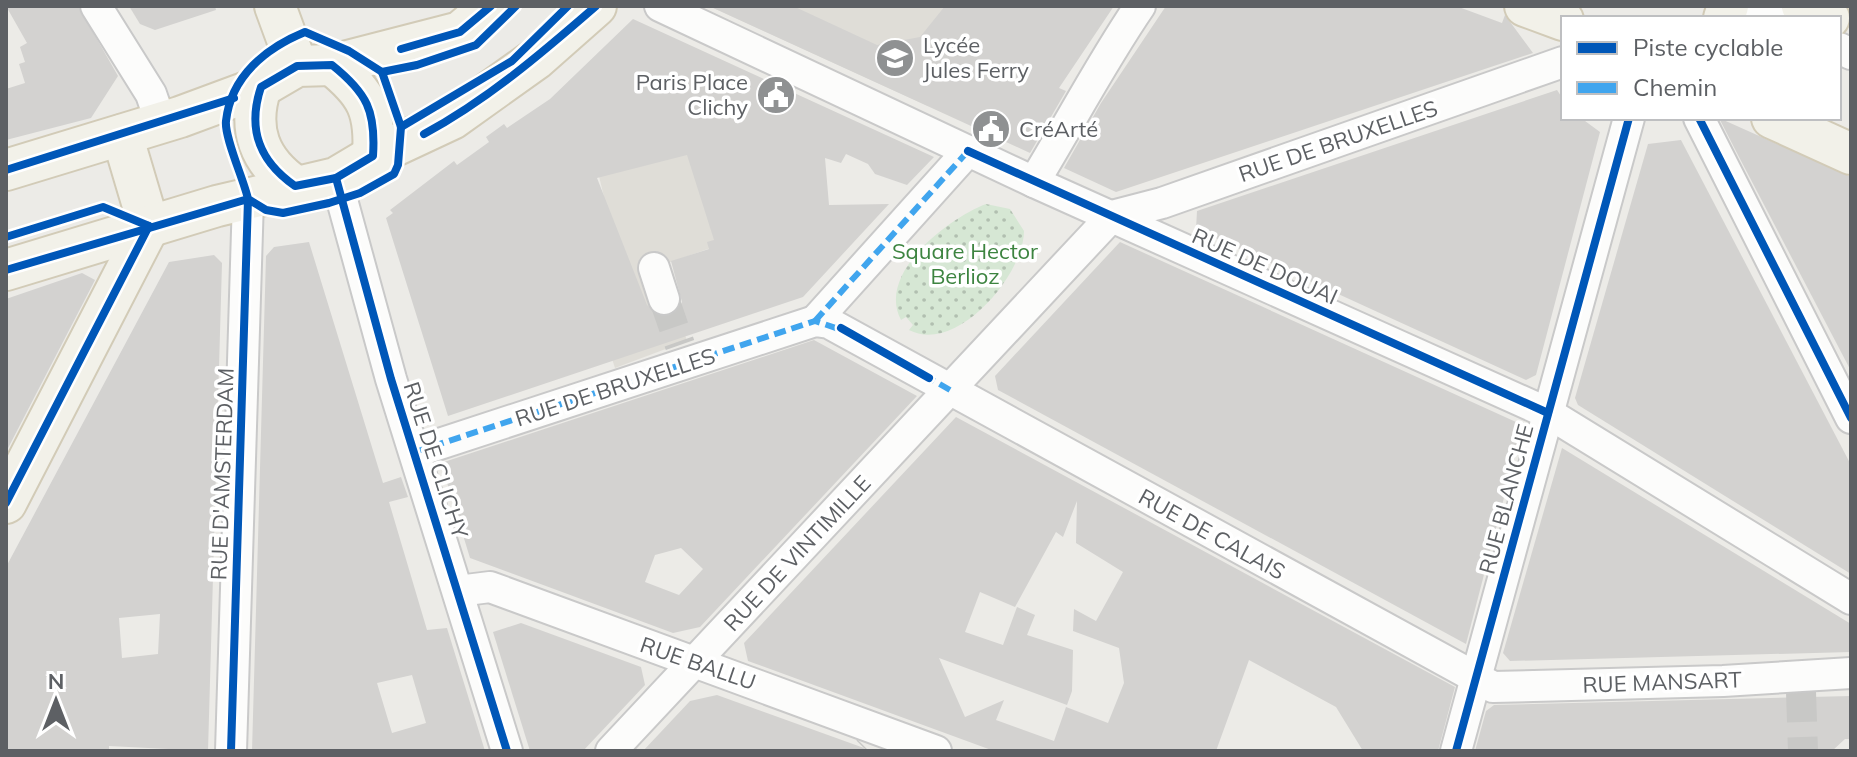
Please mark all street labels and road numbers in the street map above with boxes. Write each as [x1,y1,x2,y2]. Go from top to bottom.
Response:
street label: RUE DE BRUXELLES [1235,94,1441,188]
street label: RUE DE DOUAI [1188,221,1342,311]
street label: RUE DE BRUXELLES [511,341,719,433]
street label: RUE D'AMSTERDAM [204,367,240,581]
street label: RUE DE CLICHY [397,378,475,542]
street label: RUE BLANCHE [1473,421,1539,577]
street label: RUE DE VINTIMILLE [718,469,876,637]
street label: RUE DE CALAIS [1134,482,1290,586]
street label: RUE BALLU [637,630,759,696]
street label: RUE MANSART [1582,665,1742,699]

